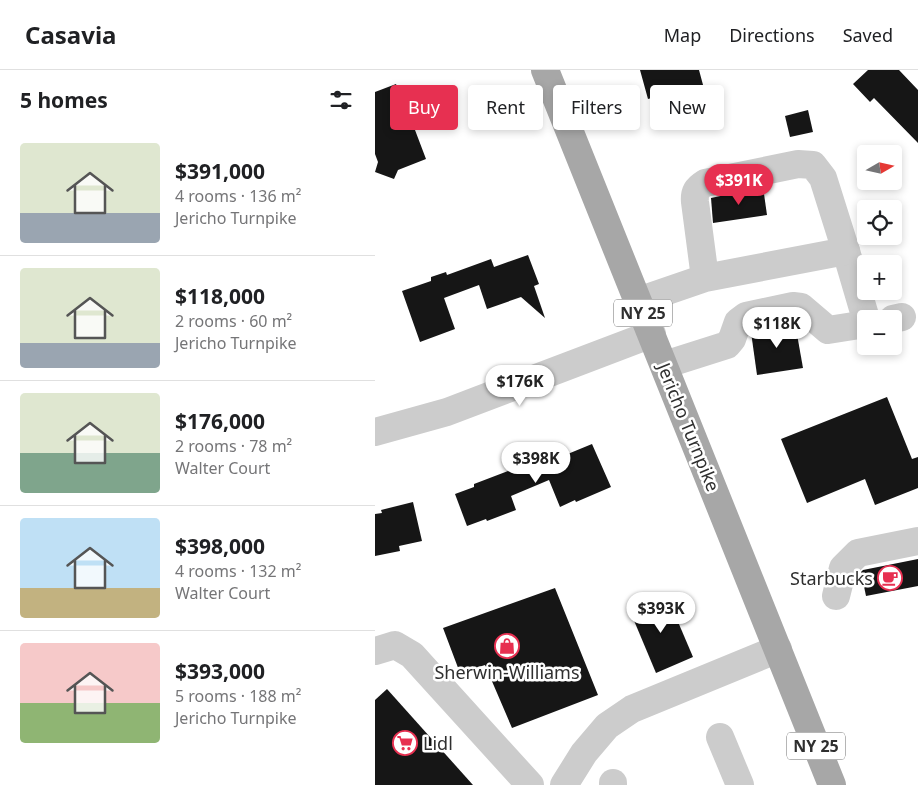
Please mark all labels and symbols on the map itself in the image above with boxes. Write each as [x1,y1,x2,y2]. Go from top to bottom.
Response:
north arrow [857,145,903,190]
pin: $391K [704,164,774,206]
road number: NY 25 [614,300,672,326]
pin: $118K [742,306,812,349]
street label: Jericho Turnpike [652,357,726,495]
pin: $176K [485,364,555,407]
pin: $398K [501,442,571,484]
cafe icon: Starbucks [877,565,903,591]
place label: Starbucks [790,566,873,590]
pin: $393K [626,592,696,634]
shop icon: Sherwin-Williams [494,633,520,659]
place label: Sherwin-Williams [434,660,580,684]
supermarket icon: Lidl [392,730,418,756]
place label: Lidl [423,731,453,755]
road number: NY 25 [787,732,845,759]

